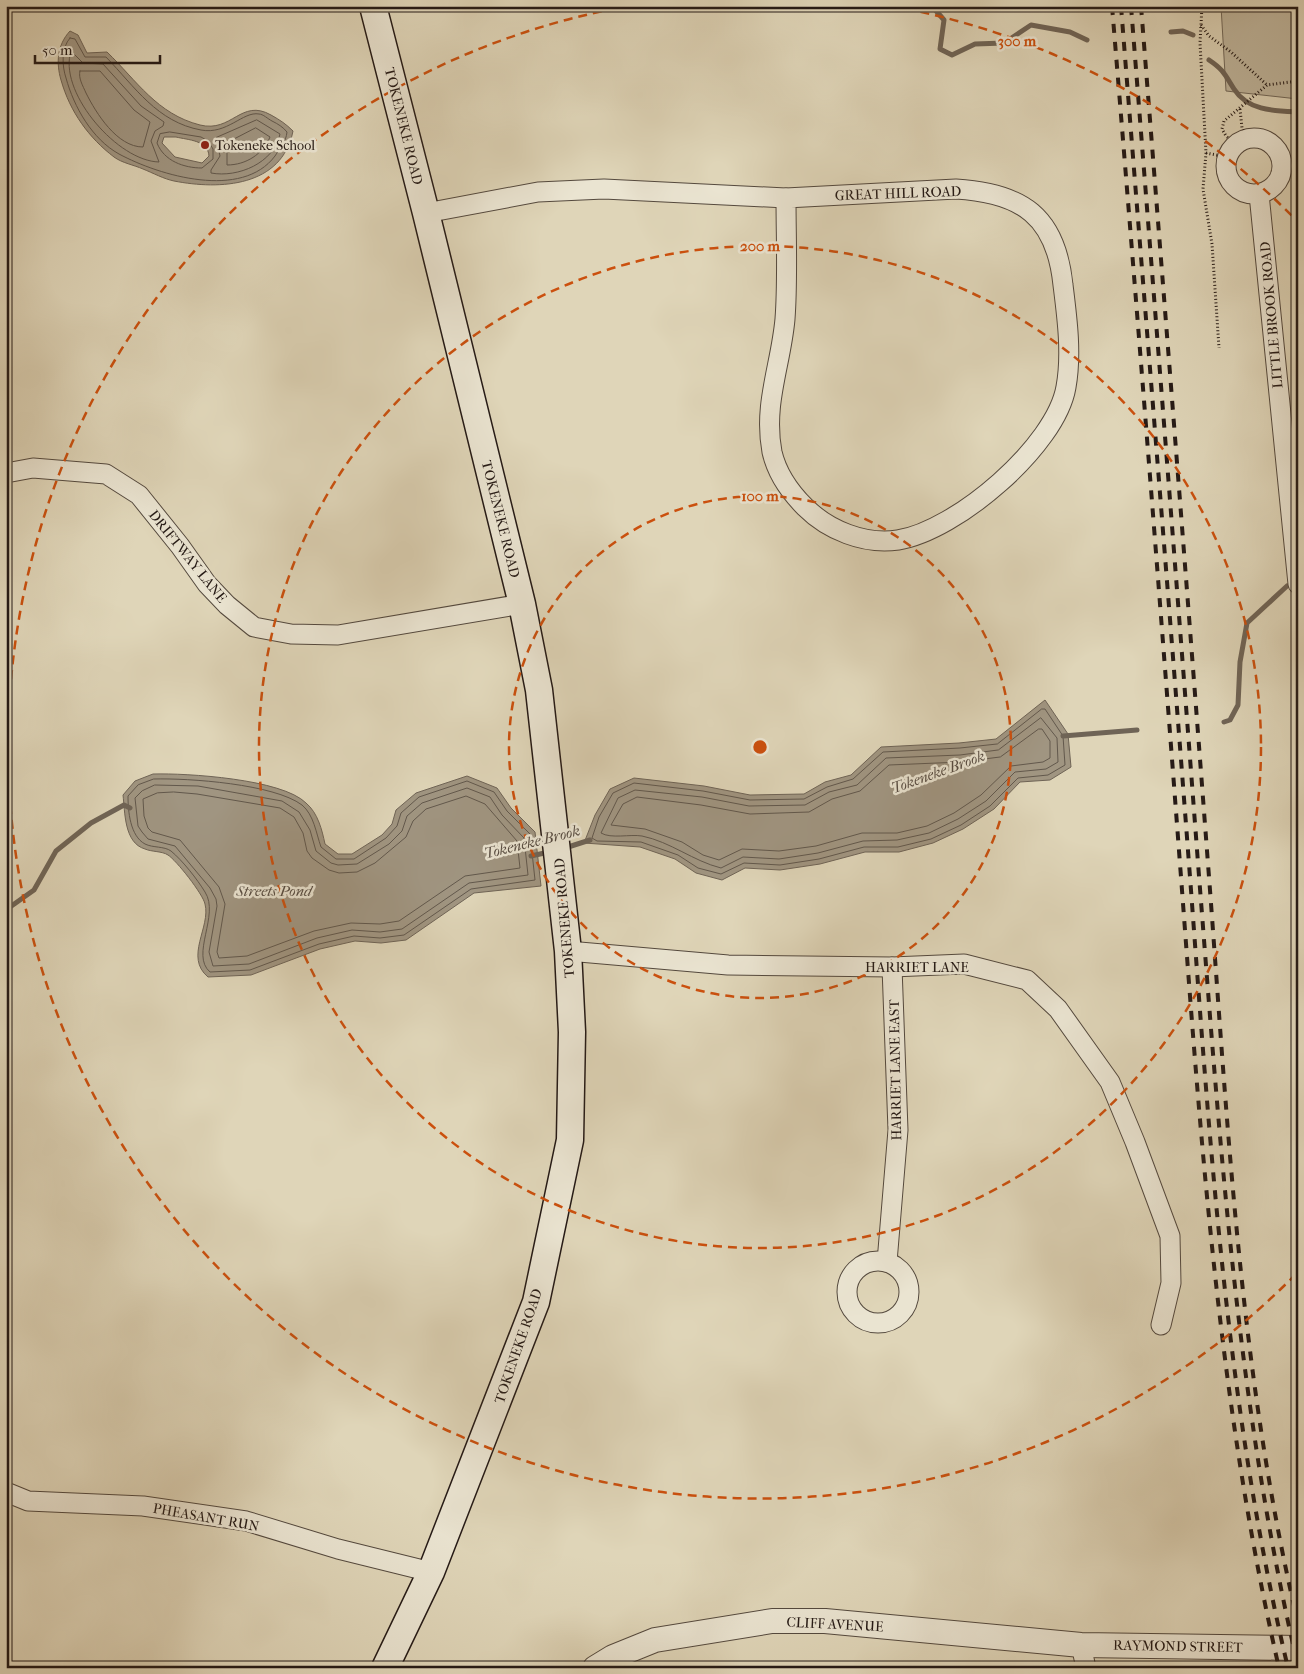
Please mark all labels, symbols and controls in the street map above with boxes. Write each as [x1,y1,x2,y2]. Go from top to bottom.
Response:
scale bar [35,32,160,64]
text: 300 m [998,32,1037,50]
text: 50 m [42,41,73,59]
street label: TOKENEKE ROAD [381,66,426,187]
place label: Tokeneke School [215,137,315,154]
marker: Tokeneke School [199,139,211,151]
street label: GREAT HILL ROAD [835,183,962,204]
text: 200 m [740,237,780,255]
street label: LITTLE BROOK ROAD [1257,241,1286,389]
street label: TOKENEKE ROAD [478,459,523,580]
text: 100 m [741,487,779,505]
street label: DRIFTWAY LANE [145,507,230,606]
centre of rings [751,738,769,756]
water label: Tokeneke Brook [889,747,987,797]
water label: Tokeneke Brook [482,821,582,863]
street label: TOKENEKE ROAD [551,857,578,979]
water label: Streets Pond [235,882,314,900]
street label: HARRIET LANE [865,959,969,976]
street label: HARRIET LANE EAST [886,999,905,1141]
street label: TOKENEKE ROAD [491,1286,546,1406]
street label: PHEASANT RUN [151,1500,261,1535]
street label: CLIFF AVENUE [786,1613,884,1636]
street label: RAYMOND STREET [1113,1637,1244,1656]

